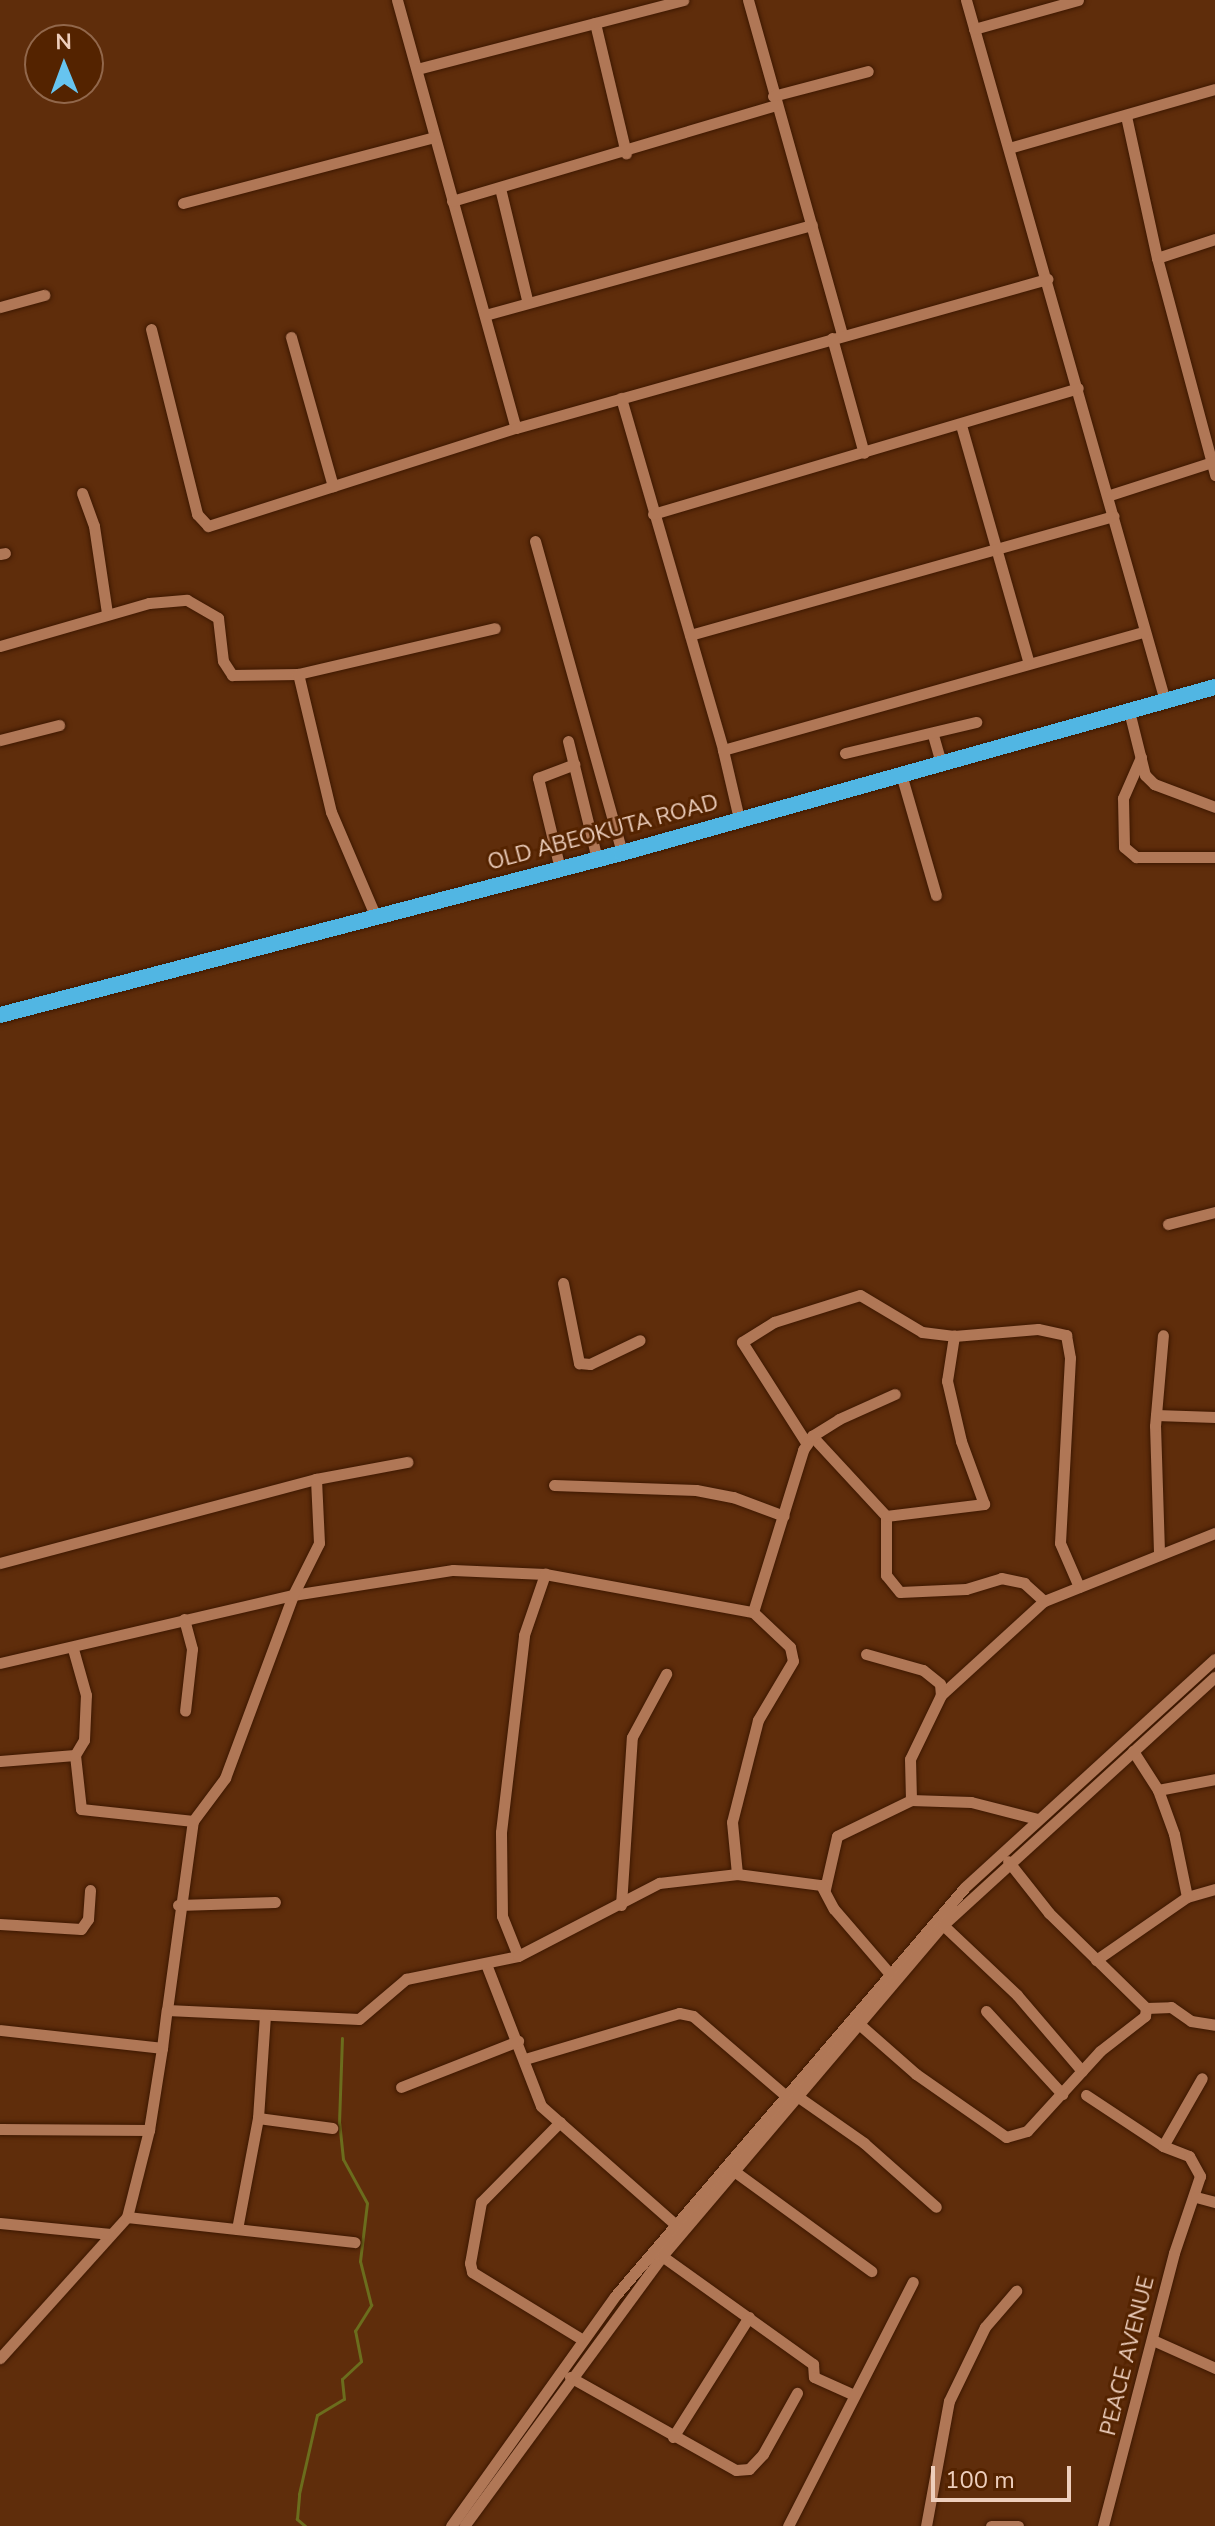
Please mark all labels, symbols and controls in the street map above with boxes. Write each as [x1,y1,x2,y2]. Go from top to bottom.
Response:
north arrow [24,24,104,104]
text: N [55,27,72,57]
street label: OLD ABEOKUTA ROAD [485,789,721,877]
street label: PEACE AVENUE [1095,2274,1161,2438]
scale bar [935,2450,1075,2500]
text: 100 m [945,2464,1015,2496]

